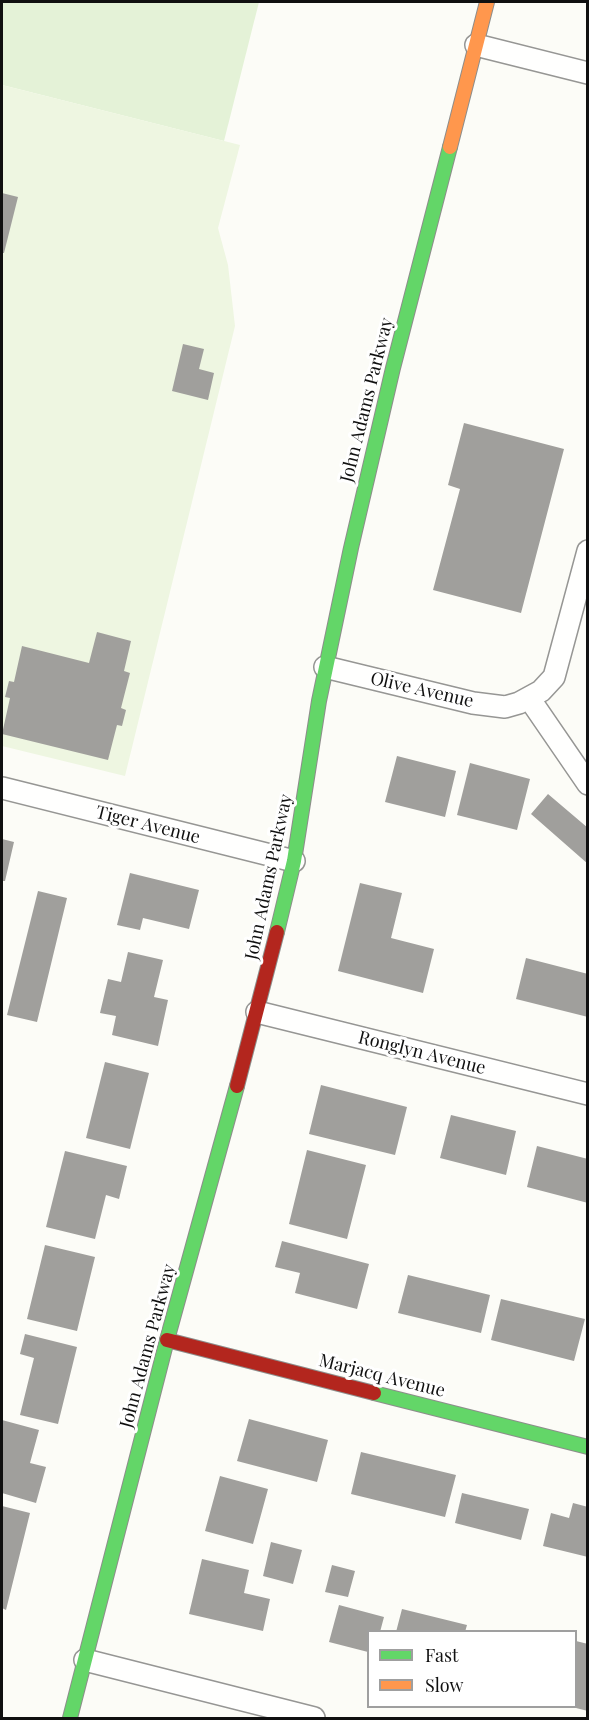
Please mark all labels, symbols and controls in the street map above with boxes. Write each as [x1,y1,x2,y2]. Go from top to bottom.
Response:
street label: John Adams Parkway [336,315,398,485]
street label: Olive Avenue [368,668,476,712]
street label: John Adams Parkway [241,792,297,962]
street label: Tiger Avenue [94,802,202,848]
street label: Ronglyn Avenue [356,1027,488,1079]
street label: John Adams Parkway [116,1262,180,1430]
street label: Marjacq Avenue [317,1350,447,1402]
legend [367,1630,577,1708]
text: Fast [425,1643,458,1667]
text: Slow [425,1673,463,1697]

